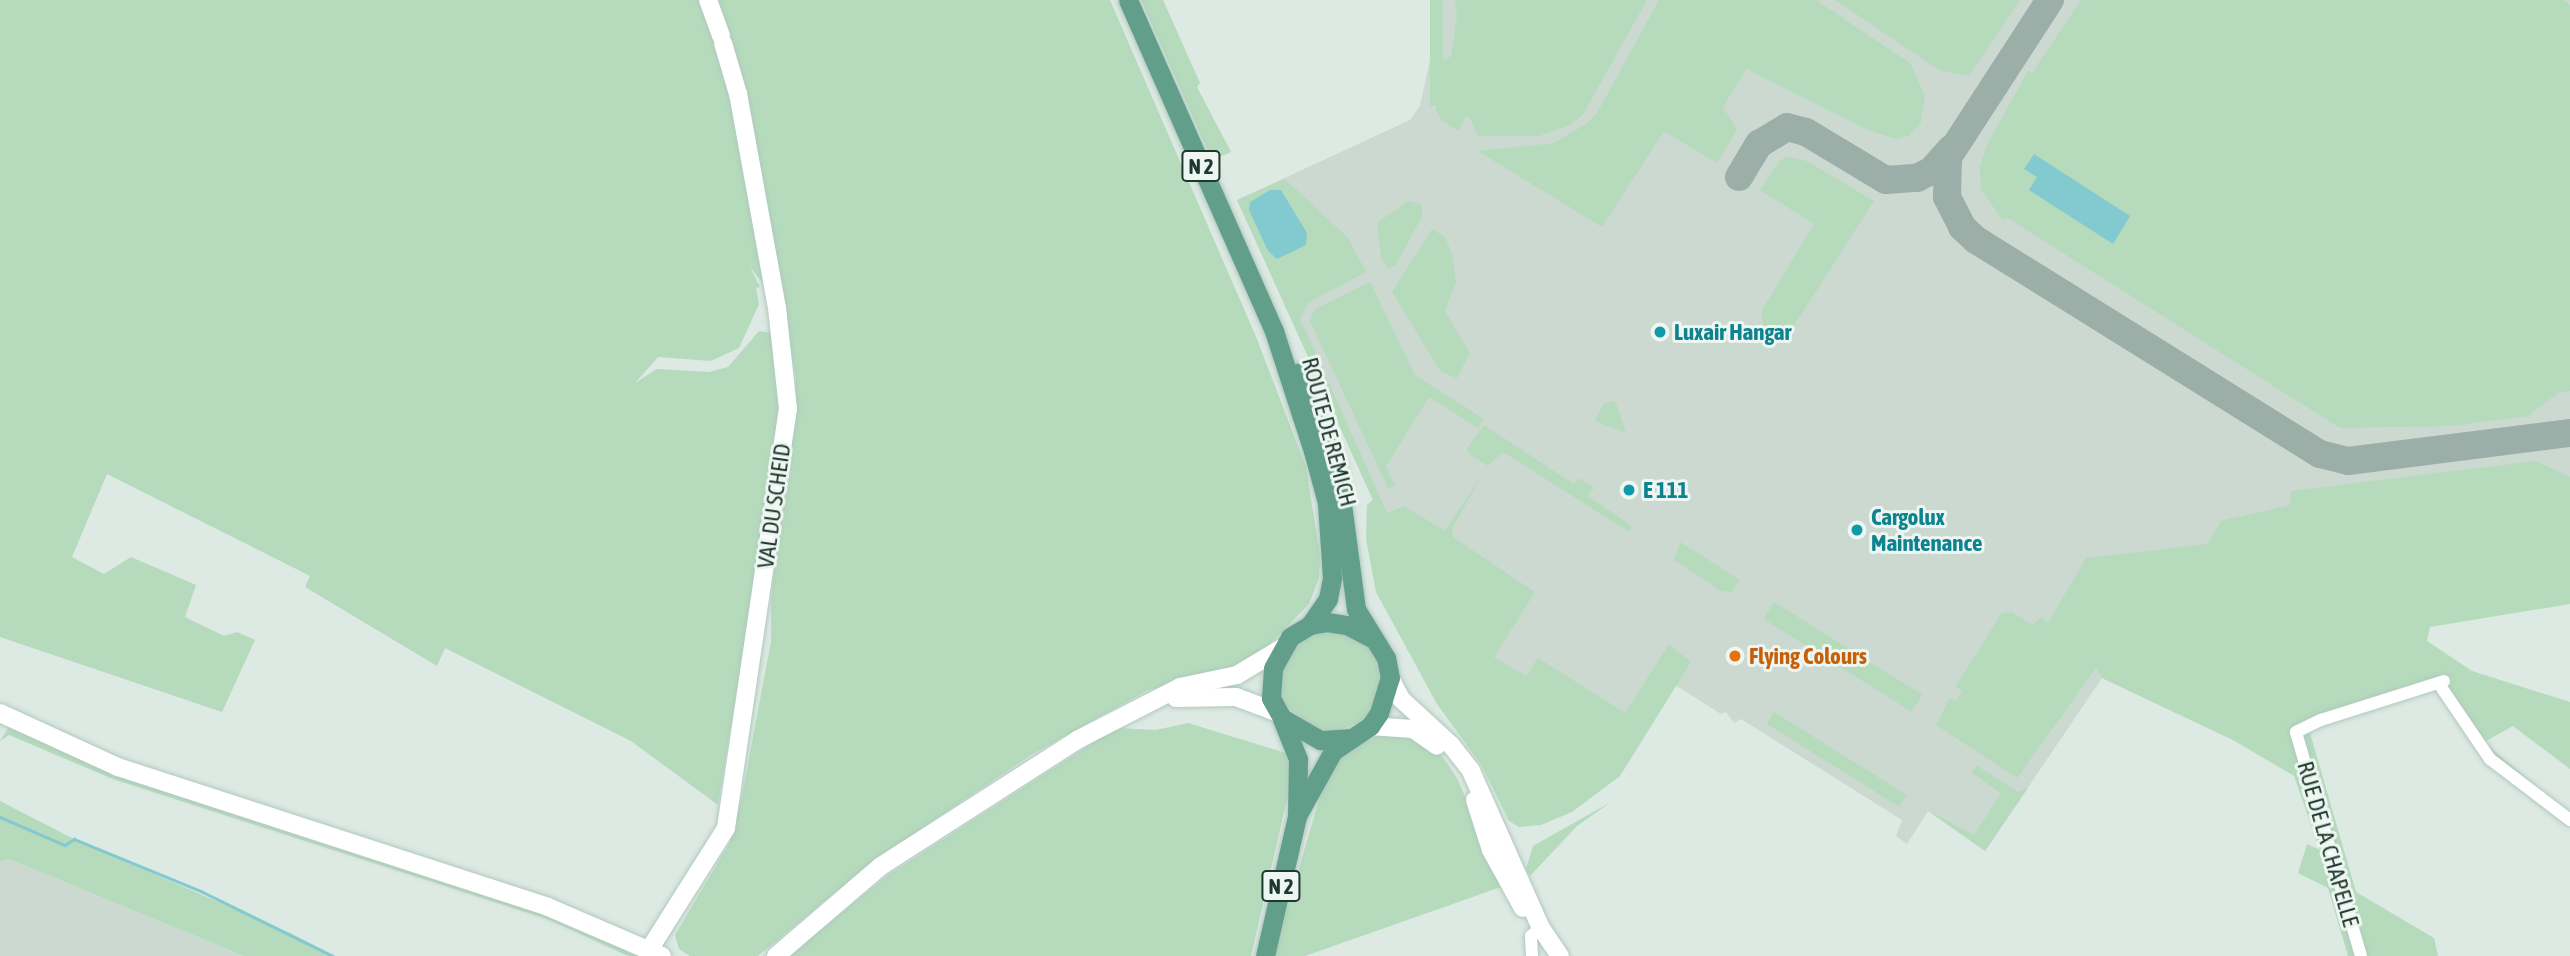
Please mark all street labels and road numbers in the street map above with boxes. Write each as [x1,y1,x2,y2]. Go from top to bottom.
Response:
road number: N 2 [1180,148,1222,184]
street label: ROUTE DE REMICH [1296,354,1362,510]
street label: VAL DU SCHEID [752,442,796,570]
street label: RUE DE LA CHAPELLE [2291,758,2365,930]
road number: N 2 [1260,868,1302,903]

